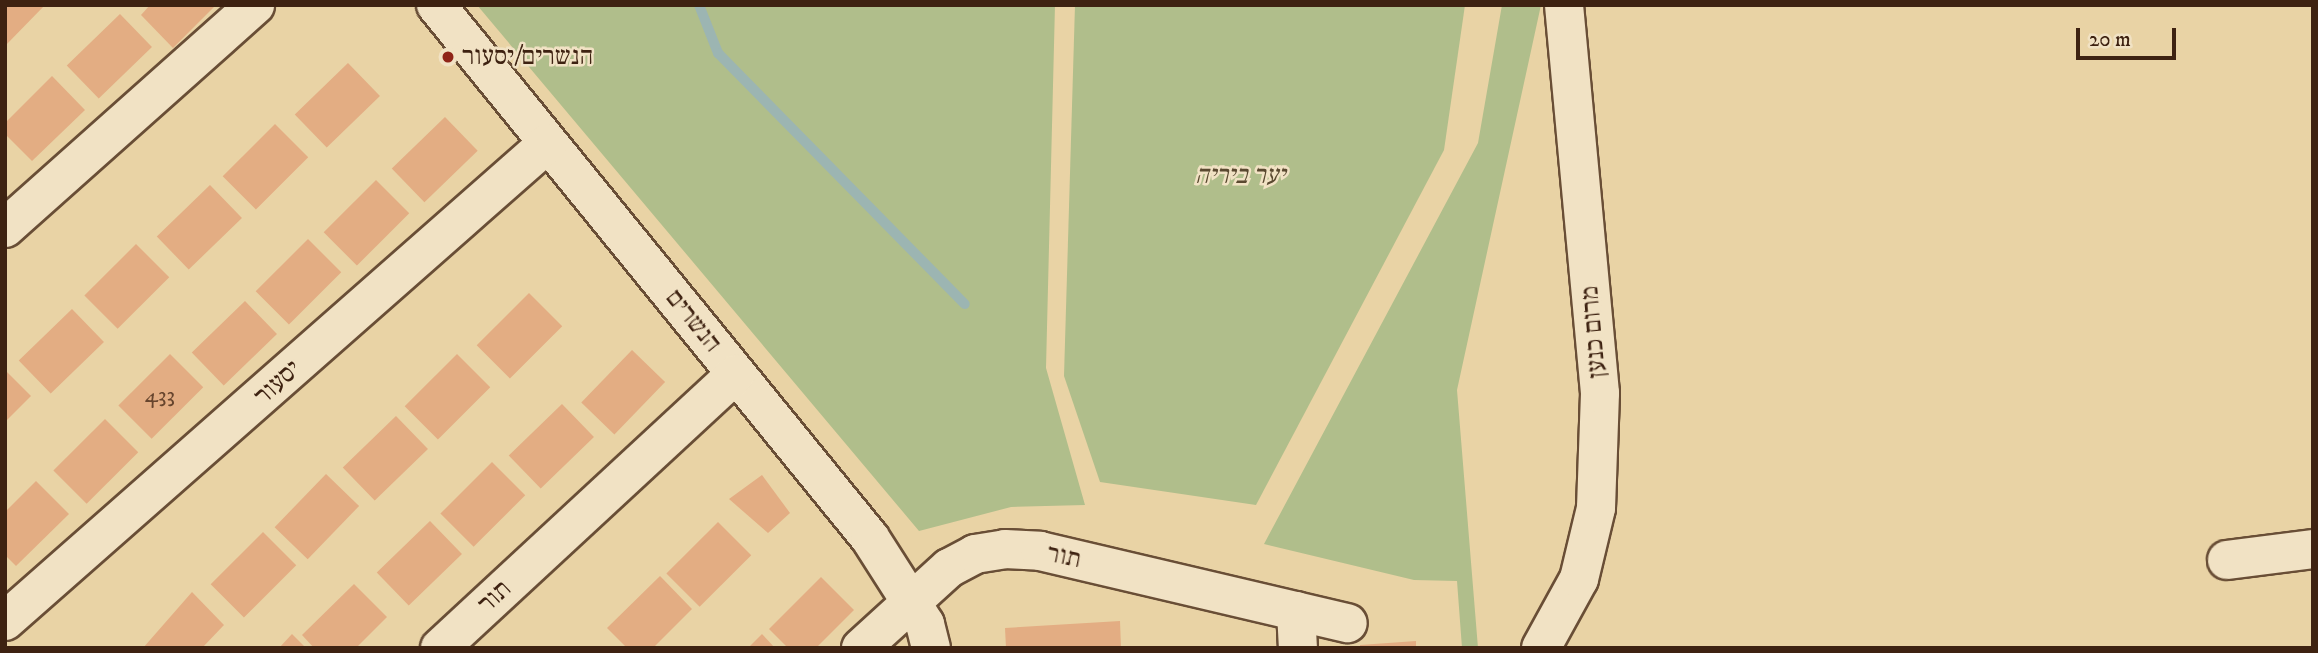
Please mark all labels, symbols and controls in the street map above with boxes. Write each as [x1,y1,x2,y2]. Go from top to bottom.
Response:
scale bar [2080,14,2180,58]
text: 20 m [2089,27,2131,53]
place label: הנשרים/יסעור [462,41,593,73]
marker: הנשרים/יסעור [440,49,456,65]
park label: יער ביריה [1195,160,1285,192]
street label: הנשרים [658,283,728,359]
street label: מרום כנען [1574,285,1614,379]
street label: יסעור [248,354,308,412]
house number: 433 [145,382,175,410]
street label: תור [1044,538,1084,576]
street label: תור [472,574,518,620]

